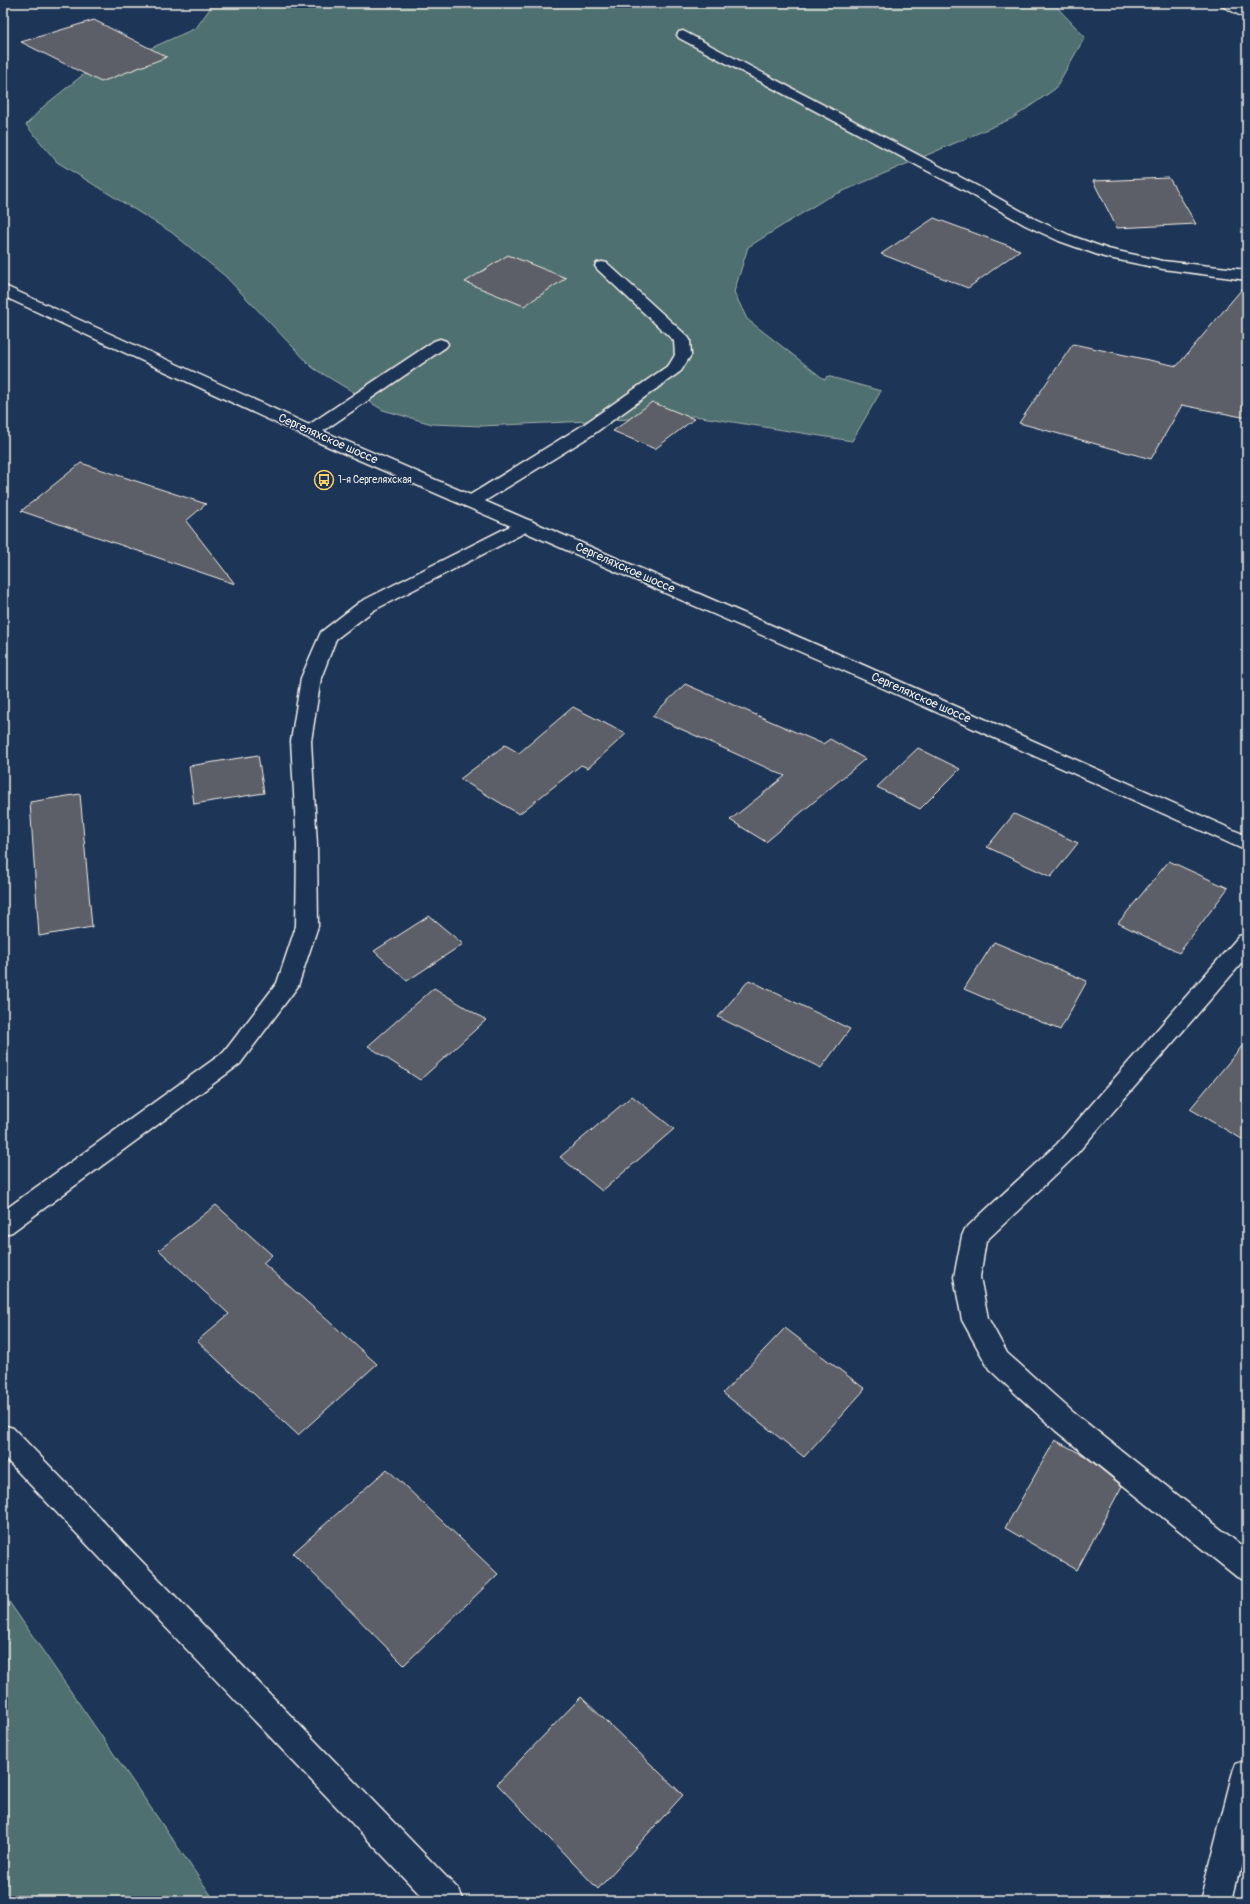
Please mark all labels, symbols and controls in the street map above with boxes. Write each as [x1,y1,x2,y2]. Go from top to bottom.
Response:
street label: Сергеляхское шоссе [276,410,380,468]
bus stop icon: 1-я Сергеляхская [313,469,335,491]
place label: 1-я Сергеляхская [338,474,412,486]
street label: Сергеляхское шоссе [573,539,677,597]
street label: Сергеляхское шоссе [869,669,973,727]

